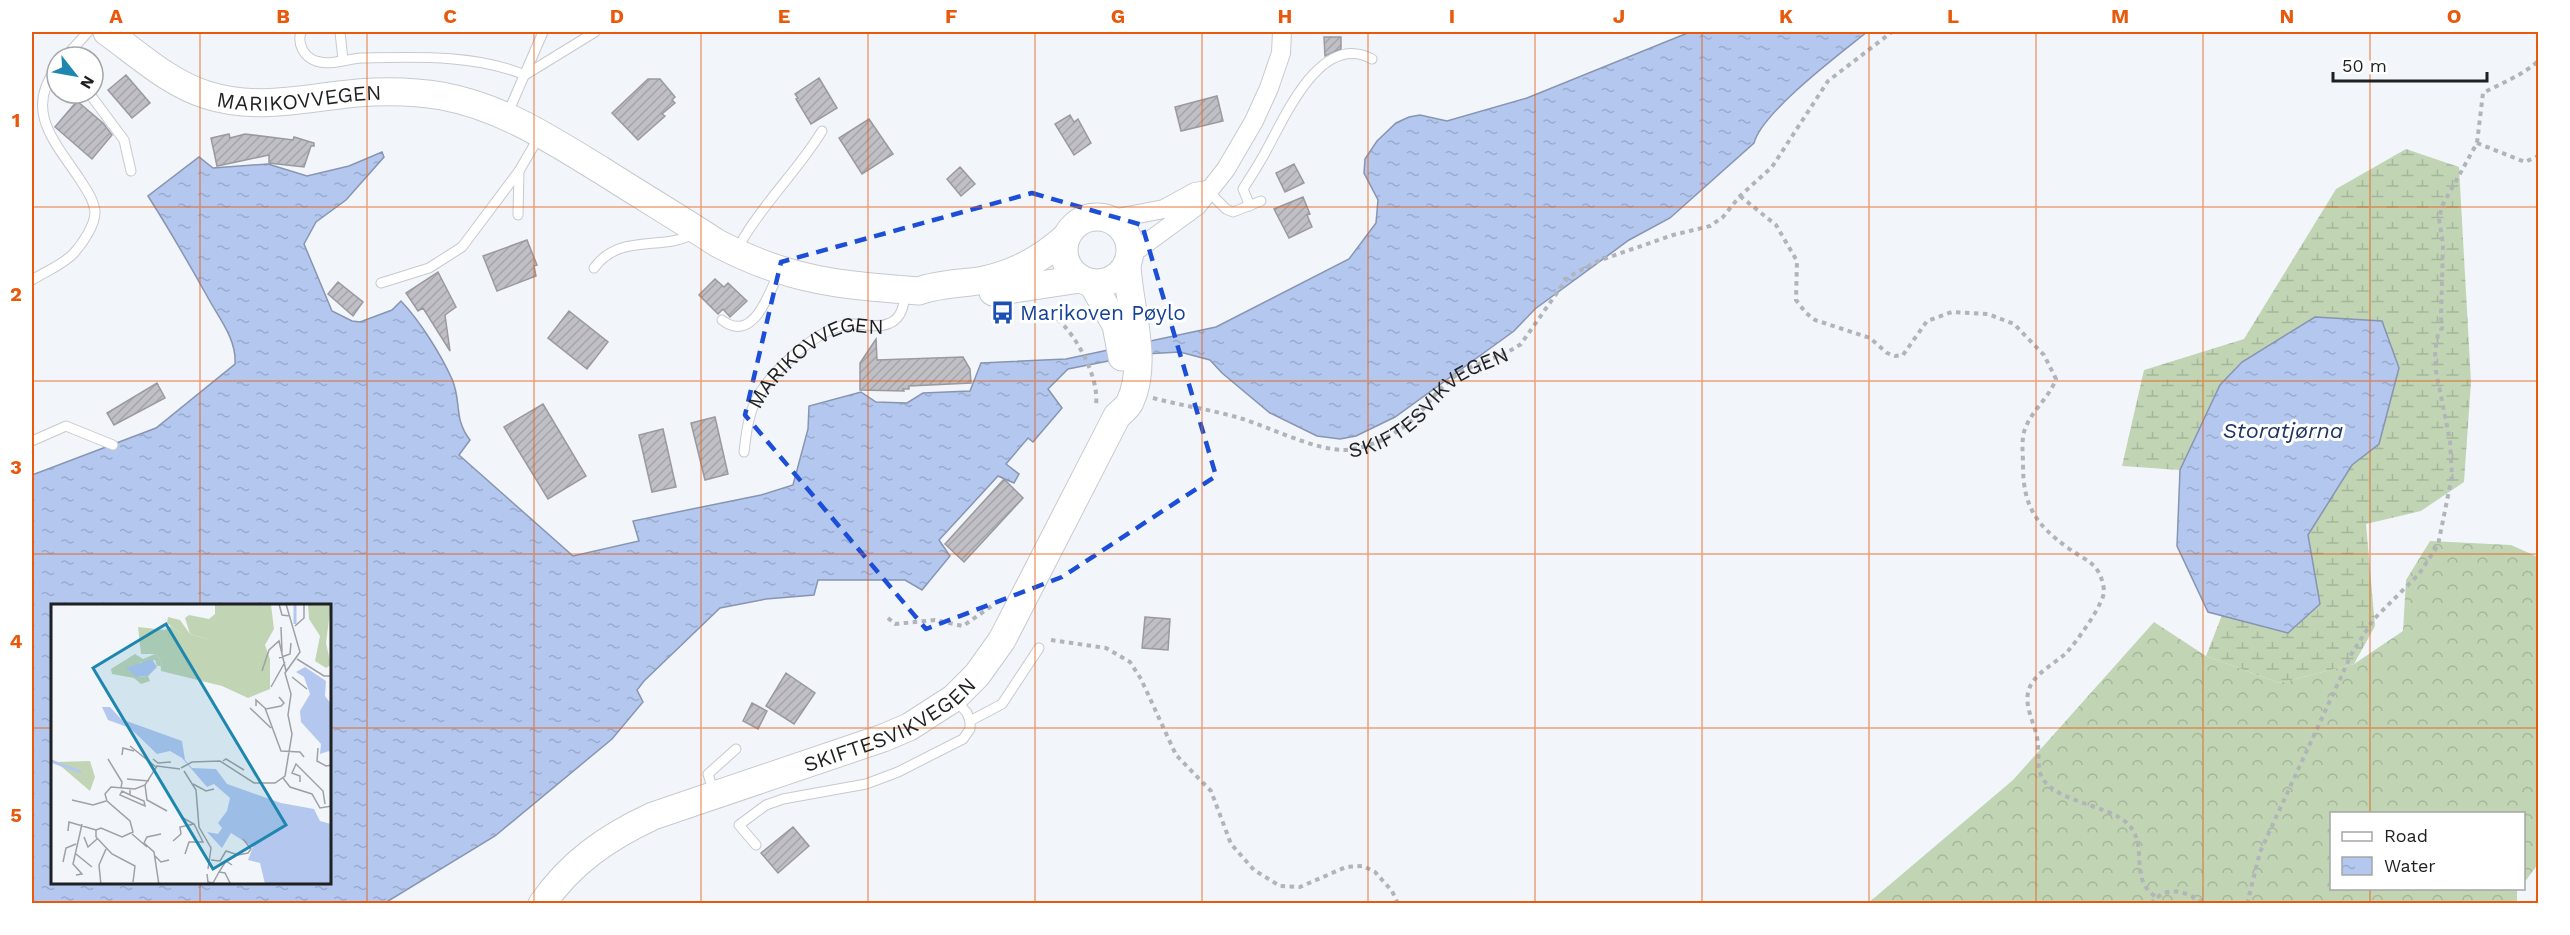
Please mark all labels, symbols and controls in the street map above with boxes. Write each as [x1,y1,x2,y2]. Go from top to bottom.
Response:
text: A [109,4,123,28]
text: B [276,4,290,28]
text: C [443,4,457,28]
text: D [610,4,624,28]
text: E [778,4,790,28]
text: F [945,4,957,28]
text: G [1111,4,1125,28]
text: H [1278,4,1292,28]
text: I [1449,4,1455,28]
text: J [1613,4,1625,28]
text: K [1779,4,1793,28]
text: L [1947,4,1959,28]
text: M [2111,4,2129,28]
text: N [2280,4,2294,28]
text: O [2447,4,2461,28]
north arrow [45,45,105,105]
scale bar [2333,45,2488,83]
text: 50 m [2342,55,2387,76]
text: N [76,72,99,92]
street label: MARIKOVVEGEN [215,79,382,115]
text: 1 [12,108,20,132]
text: 2 [10,282,22,306]
bus stop icon: Marikoven Pøylo [989,299,1015,325]
place label: Marikoven Pøylo [1020,300,1186,325]
street label: MARIKOVVEGEN [741,311,884,412]
street label: SKIFTESVIKVEGEN [1346,341,1512,462]
water label: Storatjørna [2223,418,2343,443]
text: 3 [10,455,22,479]
inset map [51,604,332,884]
text: 4 [10,629,23,653]
street label: SKIFTESVIKVEGEN [800,672,980,777]
text: 5 [10,803,22,827]
legend [2330,812,2525,890]
text: Road [2384,825,2428,846]
text: Water [2384,855,2436,876]

